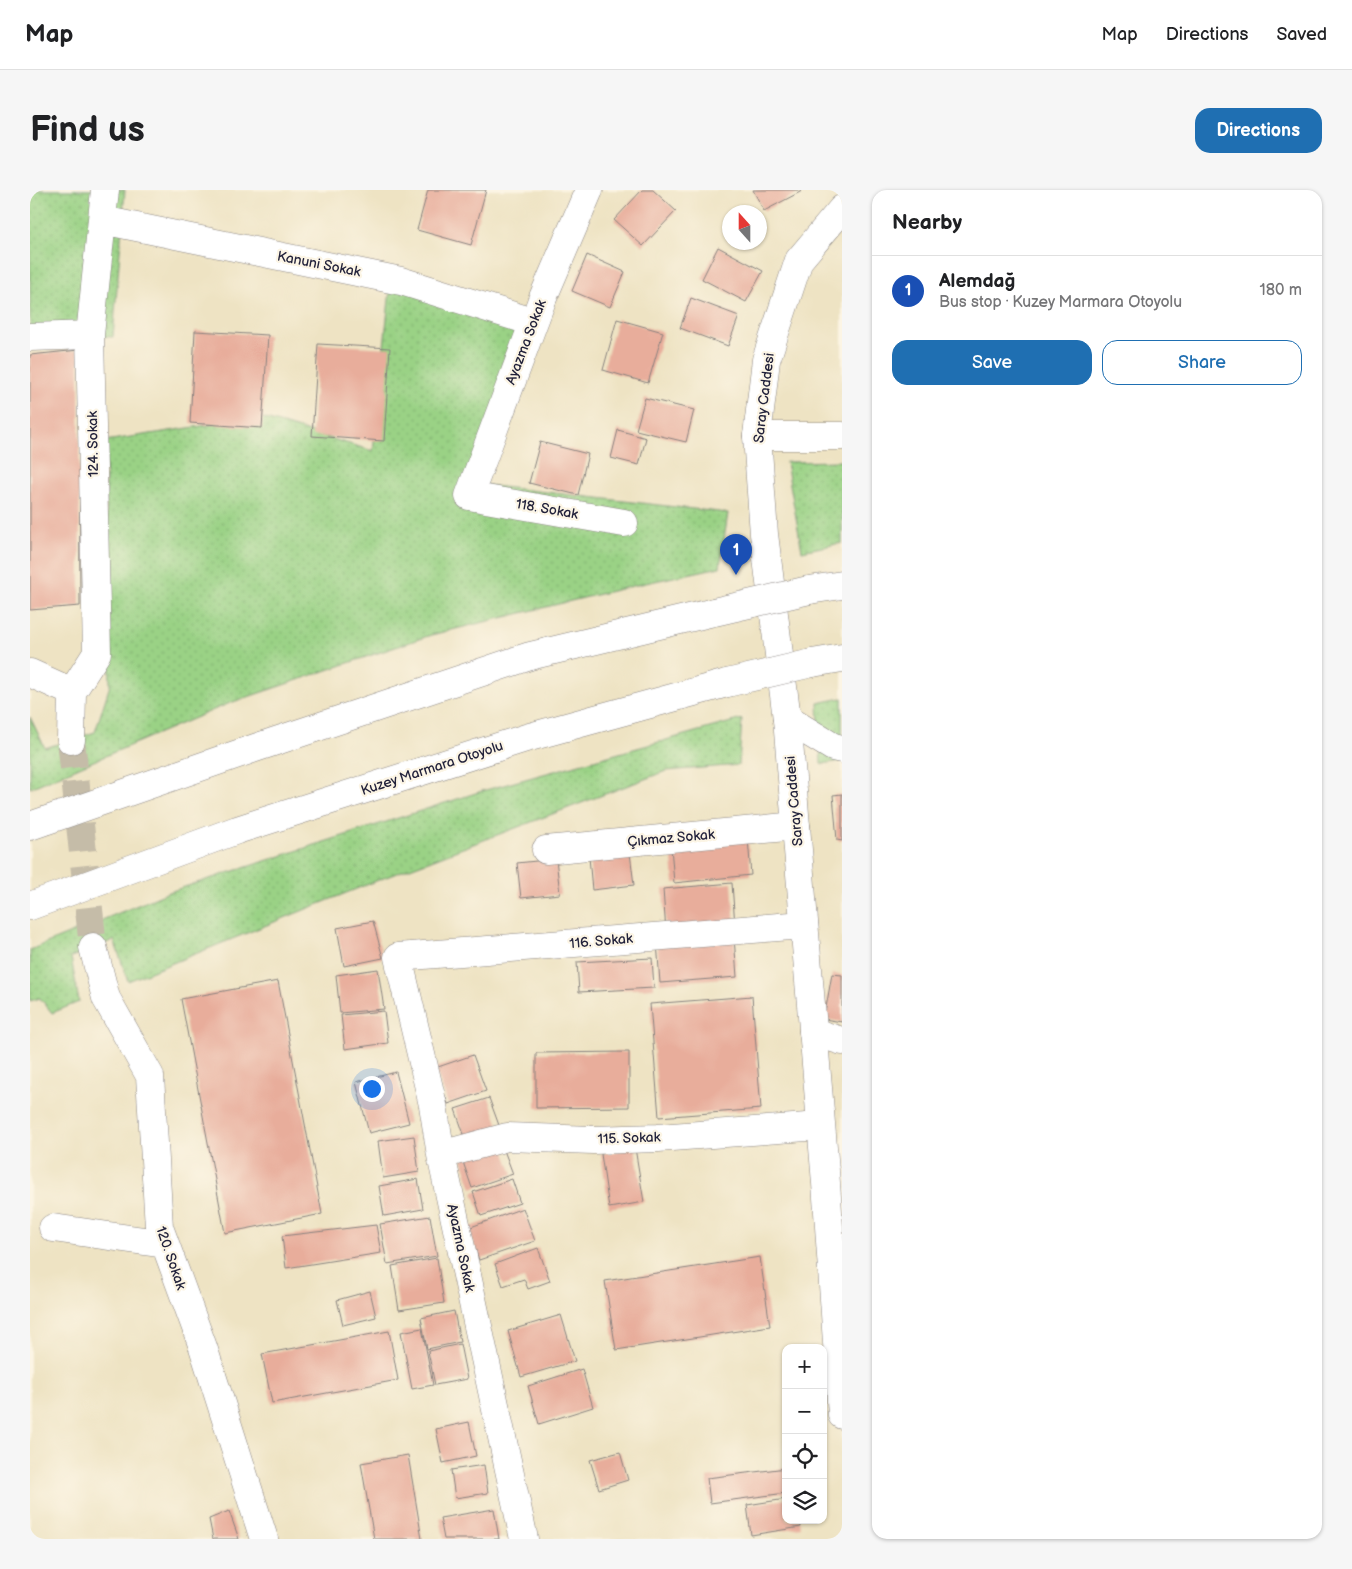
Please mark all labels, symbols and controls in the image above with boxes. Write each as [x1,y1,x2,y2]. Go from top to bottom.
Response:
text: Map [25,20,73,49]
text: Map [1102,24,1138,45]
text: Directions [1166,24,1248,45]
text: Saved [1276,24,1327,45]
button: Directions [1195,108,1322,153]
text: Find us [30,109,145,152]
north arrow [722,205,767,250]
text: Nearby [892,210,962,235]
street label: Kanuni Sokak [276,248,362,280]
text: Alemdağ [939,270,1015,293]
text: 1 [905,281,911,300]
text: 180 m [1260,281,1302,300]
text: Bus stop · Kuzey Marmara Otoyolu [939,293,1182,312]
street label: Ayazma Sokak [502,297,550,387]
button: Save [892,340,1092,385]
button: Share [1102,340,1302,385]
street label: Saray Caddesi [750,352,778,444]
street label: 124. Sokak [84,411,102,477]
street label: 118. Sokak [514,495,580,523]
pin: 1 [720,534,752,575]
street label: Kuzey Marmara Otoyolu [359,737,505,799]
street label: Saray Caddesi [782,755,806,847]
street label: Çıkmaz Sokak [627,826,716,850]
street label: 116. Sokak [569,930,633,952]
your location [359,1076,385,1102]
street label: 115. Sokak [597,1128,661,1148]
street label: Ayazma Sokak [443,1202,479,1294]
street label: 120. Sokak [152,1224,190,1292]
map controls [782,1344,827,1524]
button: + [782,1344,827,1389]
button: − [782,1389,827,1434]
button: locate [782,1434,827,1479]
button: layers [782,1479,827,1524]

